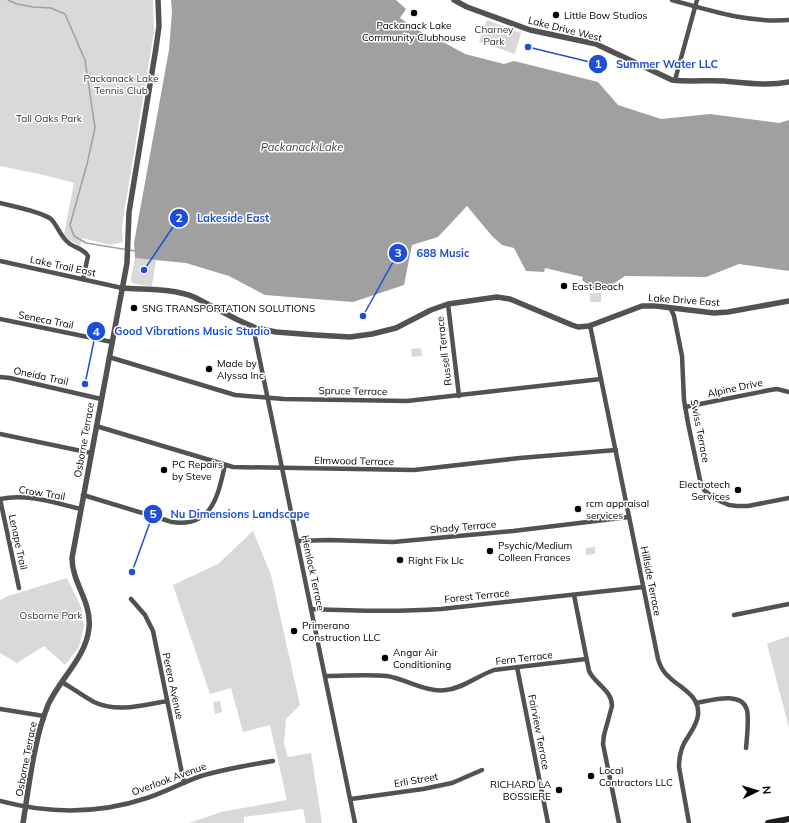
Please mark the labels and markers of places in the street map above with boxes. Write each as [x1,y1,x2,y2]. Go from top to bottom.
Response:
marker: Packanack Lake Community Clubhouse [409,8,419,18]
place label: Little Bow Studios [564,9,647,22]
marker: Little Bow Studios [551,10,561,20]
place label: Packanack Lake Community Clubhouse [362,19,466,44]
callout: Summer Water LLC [588,53,726,76]
callout: Lakeside East [169,207,277,230]
callout: 688 Music [388,241,477,264]
place label: East Beach [572,280,624,293]
marker: East Beach [559,281,569,291]
place label: SNG TRANSPORTATION SOLUTIONS [142,302,315,315]
marker: SNG TRANSPORTATION SOLUTIONS [129,303,139,313]
callout: Good Vibrations Music Studio [86,320,277,343]
place label: Made by Alyssa Inc [217,357,264,382]
marker: Made by Alyssa Inc [204,364,214,374]
place label: PC Repairs by Steve [172,458,223,483]
marker: PC Repairs by Steve [159,465,169,475]
place label: Electrotech Services [679,478,730,503]
marker: Electrotech Services [733,485,743,495]
place label: rcm appraisal services [586,497,649,522]
callout: Nu Dimensions Landscape [143,502,317,525]
marker: rcm appraisal services [573,504,583,514]
place label: Psychic/Medium Colleen Frances [498,539,573,564]
marker: Psychic/Medium Colleen Frances [485,546,495,556]
place label: Right Fix Llc [408,554,464,567]
marker: Right Fix Llc [395,555,405,565]
place label: Primerano Construction LLC [302,619,380,644]
marker: Primerano Construction LLC [289,626,299,636]
place label: Angar Air Conditioning [393,646,451,671]
marker: Angar Air Conditioning [380,653,390,663]
place label: Local Contractors LLC [599,764,673,789]
marker: Local Contractors LLC [586,771,596,781]
place label: RICHARD LA BOSSIERE [490,778,552,803]
marker: RICHARD LA BOSSIERE [554,785,564,795]

